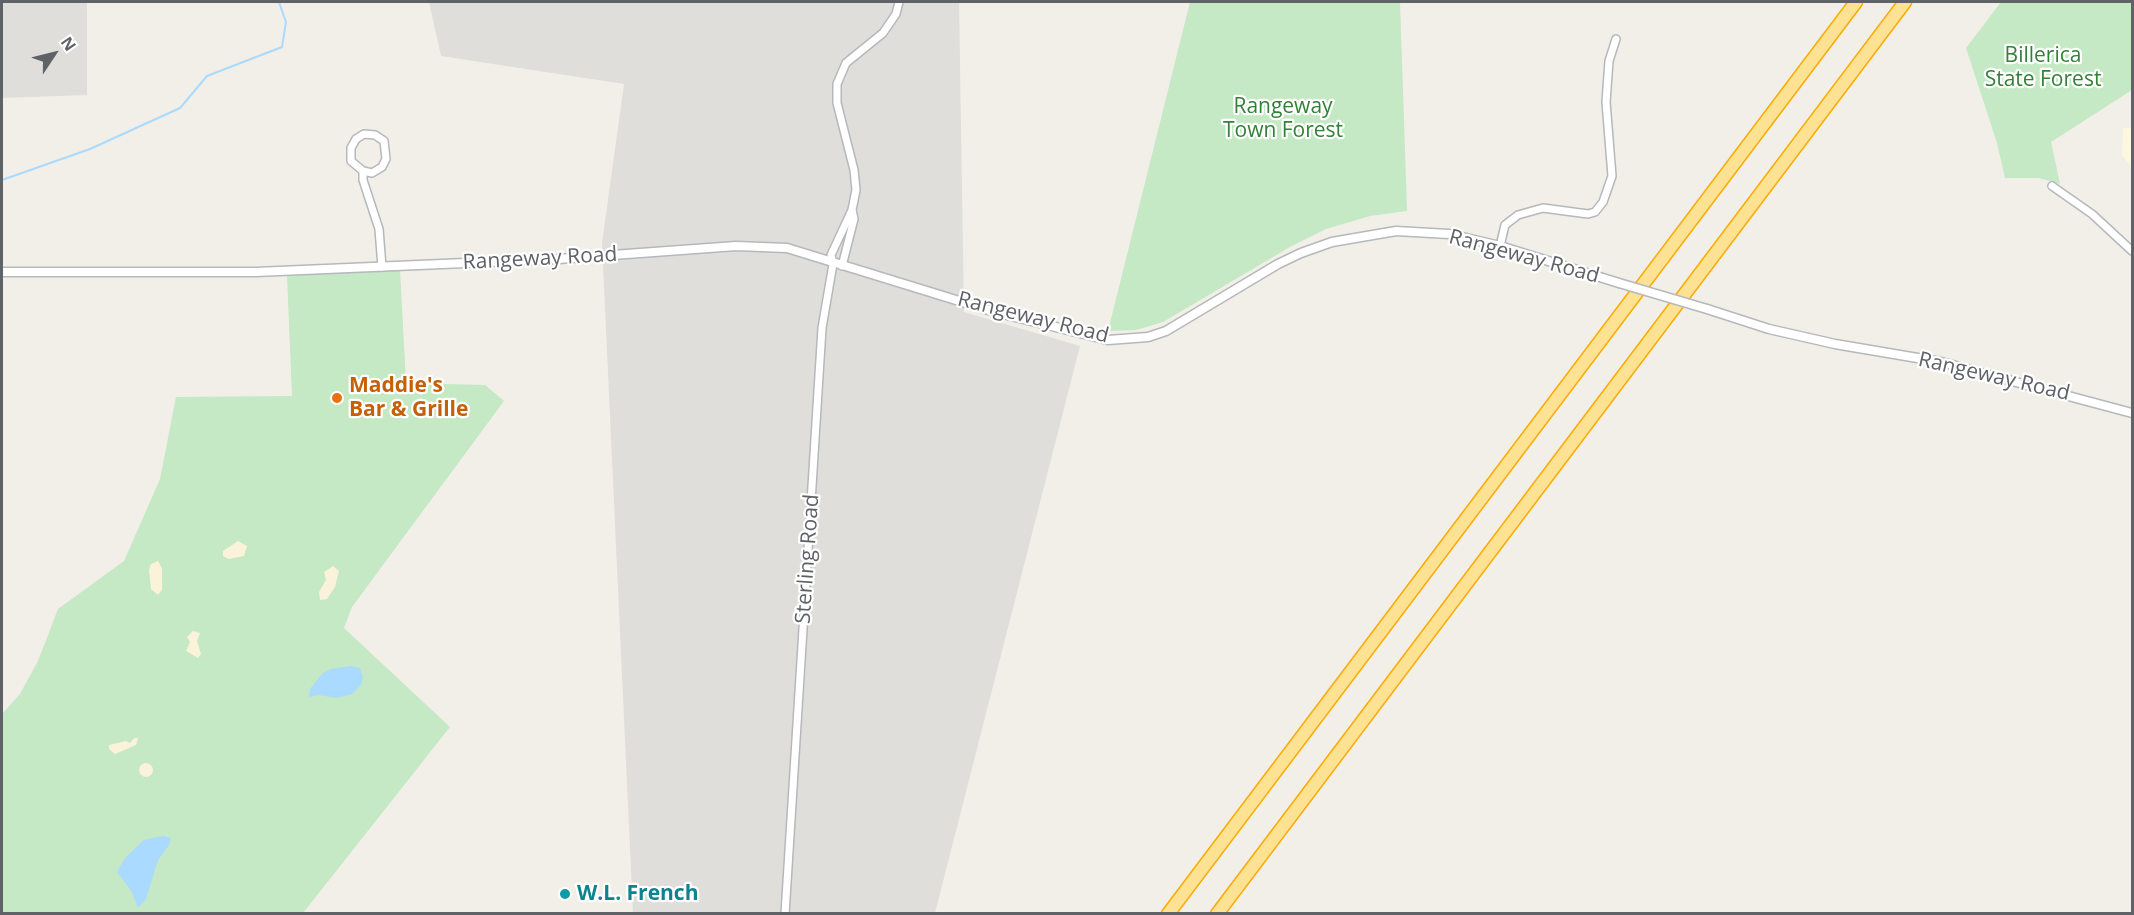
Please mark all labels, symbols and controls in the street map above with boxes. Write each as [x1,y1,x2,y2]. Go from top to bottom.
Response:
north arrow [24,24,84,84]
text: N [56,32,81,55]
park label: Billerica State Forest [1985,43,2101,93]
park label: Rangeway Town Forest [1223,94,1343,144]
street label: Rangeway Road [1446,225,1602,289]
street label: Rangeway Road [462,242,618,276]
street label: Rangeway Road [955,287,1111,349]
street label: Rangeway Road [1916,347,2072,407]
place label: Maddie's Bar & Grille [349,373,468,423]
marker: Maddie's Bar & Grille [330,391,344,405]
street label: Sterling Road [791,493,825,625]
place label: W.L. French [577,881,698,907]
marker: W.L. French [558,887,572,901]

